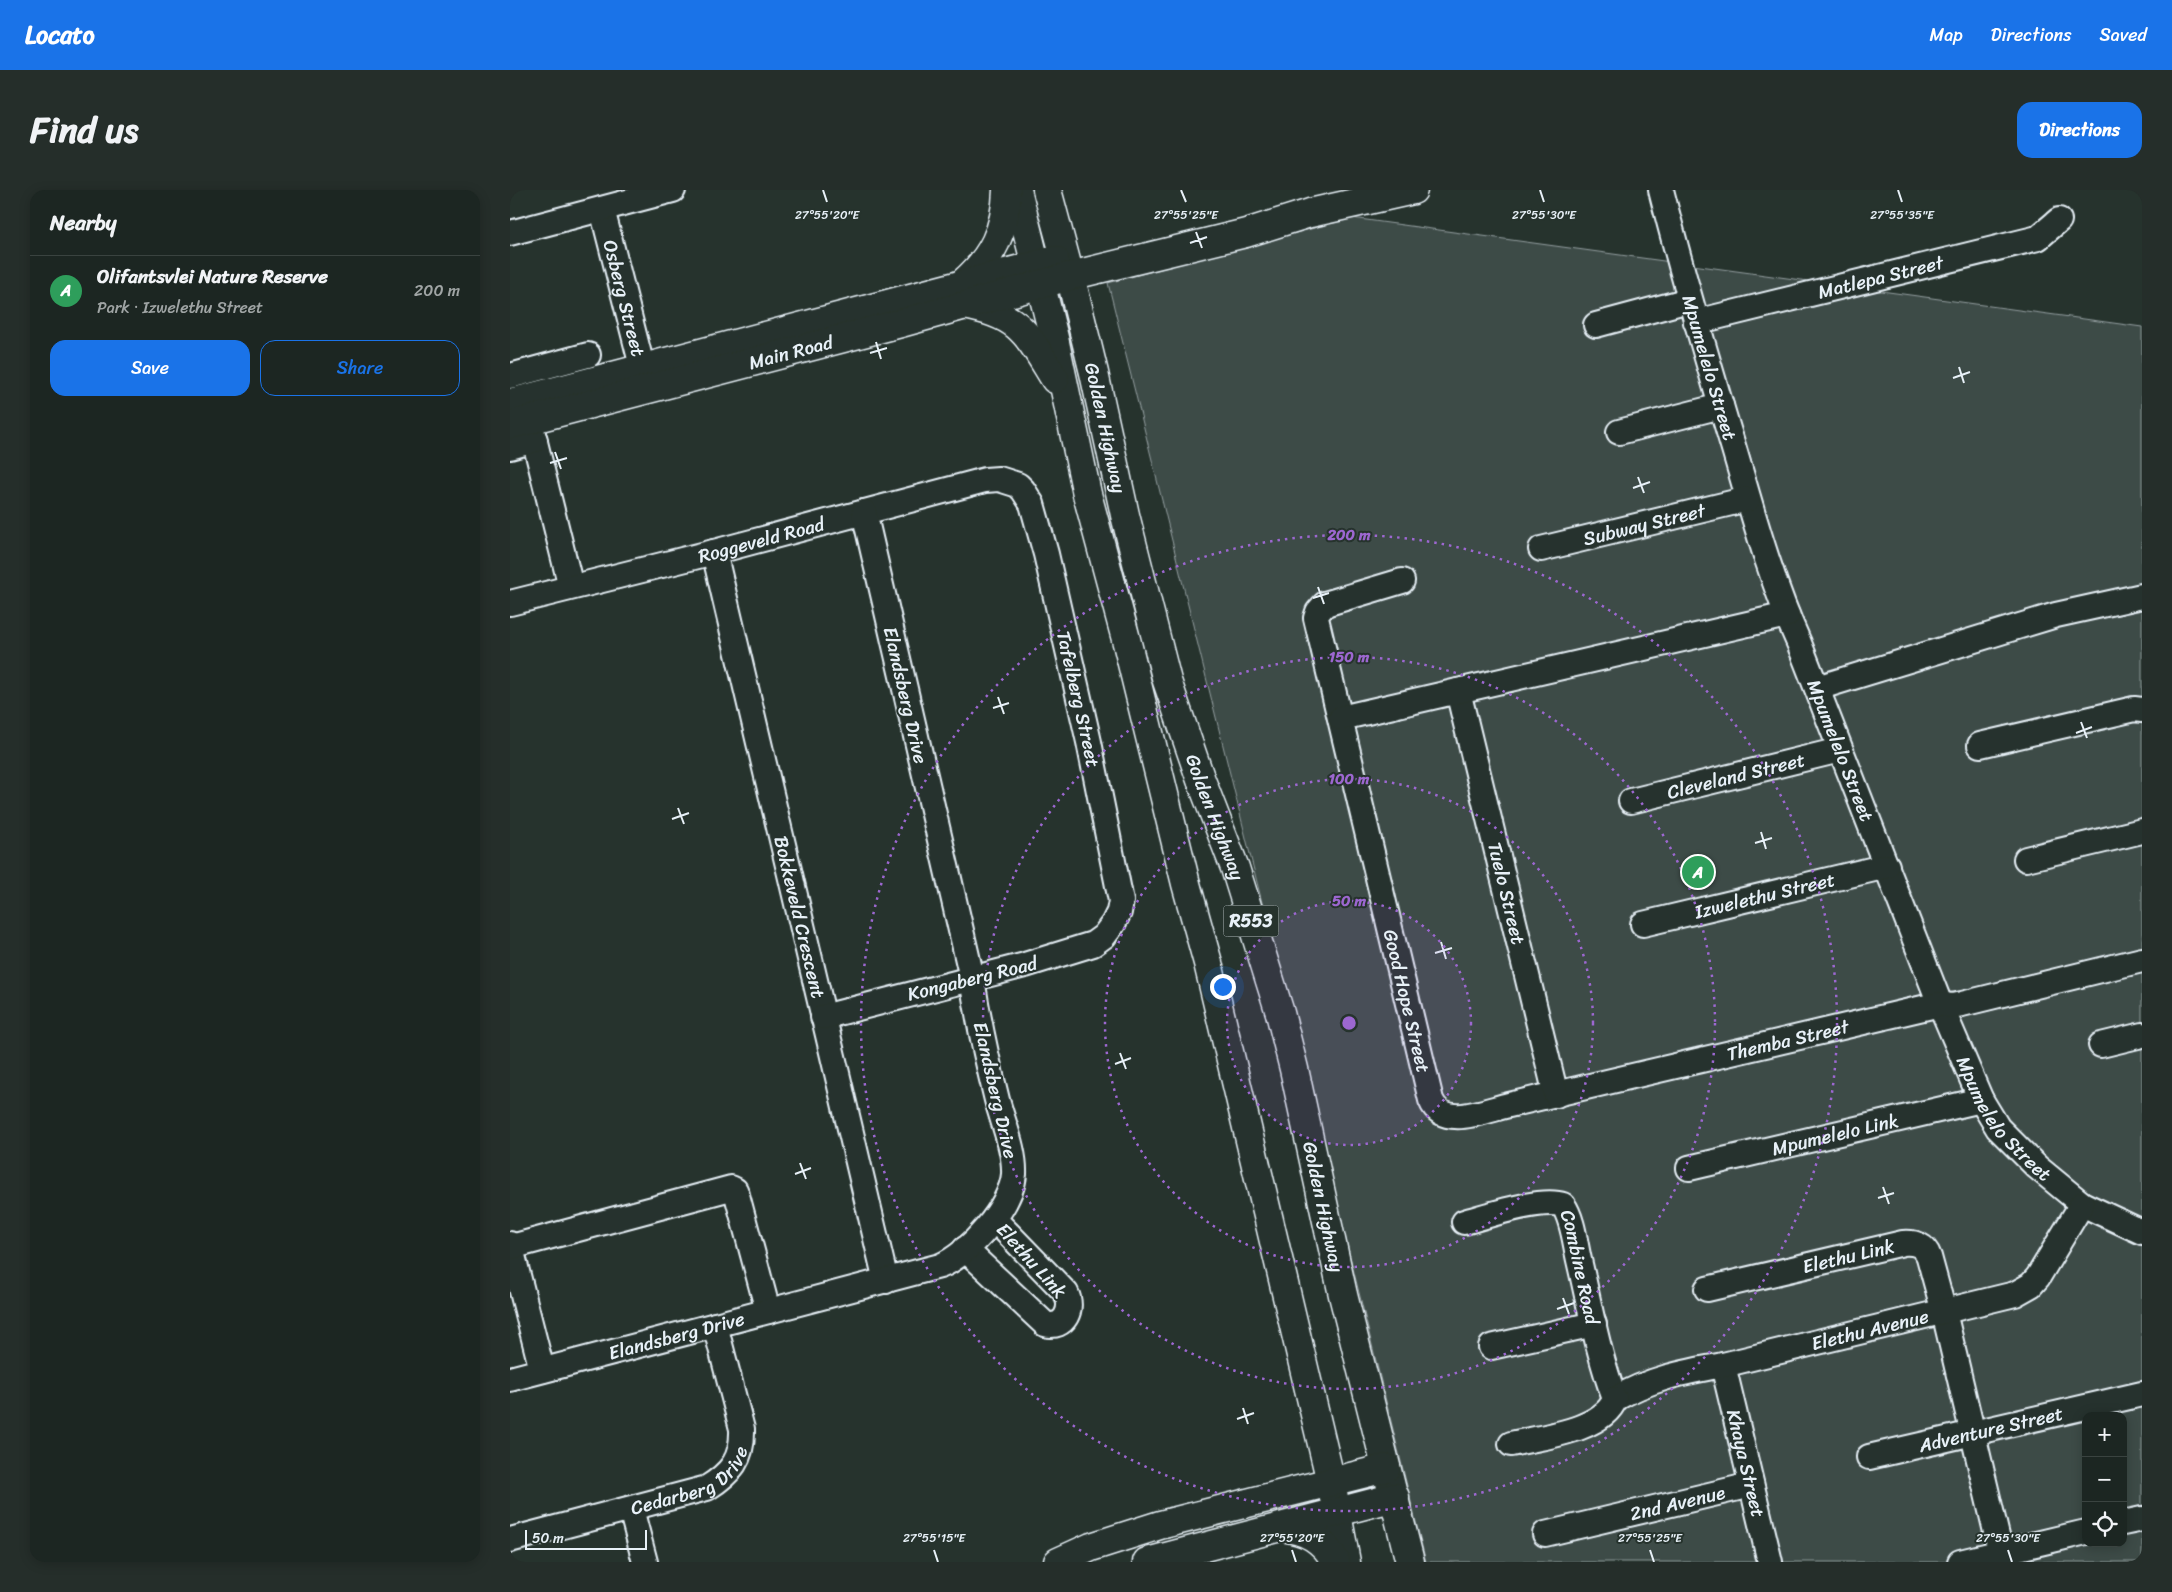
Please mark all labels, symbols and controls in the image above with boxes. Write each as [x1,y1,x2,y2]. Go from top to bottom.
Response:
text: Locato [25,14,95,56]
text: Map [1930,19,1963,51]
text: Directions [1991,19,2072,51]
text: Saved [2100,19,2147,51]
text: Find us [30,99,138,161]
button: Directions [2017,102,2142,158]
text: Nearby [50,204,116,242]
text: 27°55'20"E [795,204,860,226]
text: 27°55'25"E [1154,204,1219,226]
text: 27°55'30"E [1512,204,1577,226]
text: 27°55'35"E [1870,204,1935,226]
street label: Osberg Street [593,236,655,360]
street label: Matlepa Street [1814,246,1948,309]
text: Olifantsvlei Nature Reserve [97,260,328,293]
text: A [61,276,71,305]
text: 200 m [414,276,460,305]
street label: Mpumelelo Street [1673,291,1746,444]
text: Park · Izwelethu Street [97,293,263,322]
street label: Main Road [745,325,837,379]
button: Save [50,340,250,396]
button: Share [260,340,460,396]
street label: Golden Highway [1075,359,1136,496]
street label: Subway Street [1580,494,1710,555]
street label: Roggeveld Road [695,507,830,572]
text: 200 m [1326,522,1371,548]
street label: Elandsberg Drive [874,623,937,767]
street label: Tafelberg Street [1047,628,1110,770]
text: 150 m [1329,644,1370,670]
street label: Mpumelelo Street [1798,675,1883,826]
street label: Cleveland Street [1664,743,1809,809]
street label: Golden Highway [1176,750,1254,885]
text: 100 m [1329,766,1370,792]
street label: Bokkeveld Crescent [764,832,835,1002]
street label: Tuelo Street [1478,839,1535,948]
pin: A [1682,853,1714,891]
street label: Izwelethu Street [1690,863,1838,928]
text: 50 m [1332,888,1367,914]
road number: R553 [1224,906,1278,936]
street label: Good Hope Street [1374,926,1440,1076]
street label: Kongaberg Road [904,946,1043,1011]
your location [1210,974,1236,1000]
street label: Themba Street [1723,1010,1853,1070]
centre of rings [1340,1014,1358,1032]
street label: Elandsberg Drive [964,1018,1027,1162]
street label: Mpumelelo Street [1947,1051,2059,1190]
street label: Mpumelelo Link [1769,1104,1902,1165]
street label: Golden Highway [1293,1138,1354,1275]
street label: Combine Road [1551,1204,1609,1329]
street label: Elethu Link [988,1215,1075,1306]
street label: Elethu Link [1799,1230,1898,1283]
street label: Elethu Avenue [1808,1300,1932,1360]
street label: Elandsberg Drive [605,1302,749,1370]
street label: Adventure Street [1915,1397,2066,1462]
street label: Khaya Street [1717,1406,1775,1521]
map controls [2082,1412,2127,1547]
button: + [2082,1412,2127,1457]
street label: Cedarberg Drive [627,1442,757,1525]
button: − [2082,1457,2127,1502]
street label: 2nd Avenue [1626,1476,1728,1530]
button: locate [2082,1502,2127,1547]
text: 50 m [532,1526,564,1551]
scale bar [525,1527,648,1550]
text: 27°55'15"E [903,1527,966,1549]
text: 27°55'20"E [1260,1527,1325,1549]
text: 27°55'25"E [1618,1527,1683,1549]
text: 27°55'30"E [1976,1527,2041,1549]

